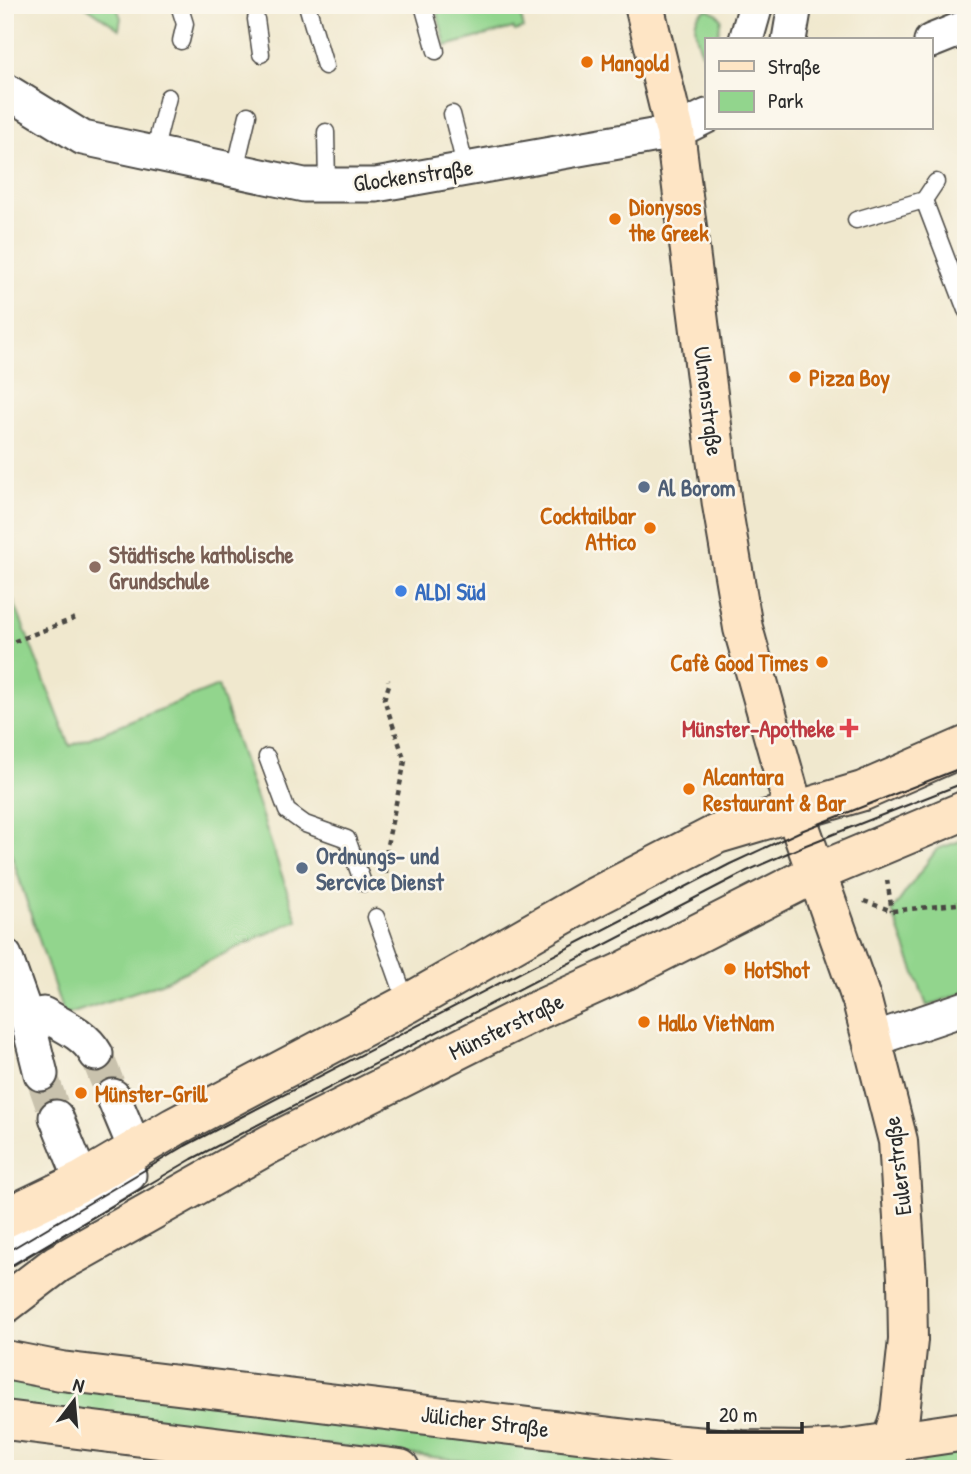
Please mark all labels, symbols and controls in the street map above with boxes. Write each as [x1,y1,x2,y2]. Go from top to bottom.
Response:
legend [705,38,932,130]
place label: Mangold [601,47,669,79]
text: Straße [768,52,821,81]
marker: Mangold [579,54,595,70]
text: Park [768,86,803,115]
street label: Glockenstraße [351,151,475,199]
place label: Dionysos the Greek [628,191,709,248]
marker: Dionysos the Greek [607,211,623,227]
street label: Ulmenstraße [687,345,731,457]
place label: Pizza Boy [809,362,890,394]
marker: Pizza Boy [787,369,803,385]
place label: Al Borom [658,472,736,503]
marker: Al Borom [636,479,652,495]
place label: Cocktailbar Attico [540,500,637,557]
marker: Cocktailbar Attico [642,520,658,536]
place label: Städtische katholische Grundschule [109,539,295,596]
marker: Städtische katholische Grundschule [87,559,103,575]
place label: ALDI Süd [415,576,485,607]
marker: ALDI Süd [393,583,409,599]
place label: Cafè Good Times [670,647,808,678]
marker: Cafè Good Times [814,654,830,670]
place label: Münster-Apotheke [682,713,836,745]
marker: Münster-Apotheke [841,720,857,736]
place label: Alcantara Restaurant & Bar [703,761,846,818]
marker: Alcantara Restaurant & Bar [681,781,697,797]
place label: Ordnungs- und Sercvice Dienst [316,840,445,897]
marker: Ordnungs- und Sercvice Dienst [294,860,310,876]
place label: HotShot [744,954,810,985]
marker: HotShot [722,961,738,977]
street label: Münsterstraße [443,985,569,1067]
place label: Hallo VietNam [658,1007,775,1038]
marker: Hallo VietNam [636,1014,652,1030]
place label: Münster-Grill [95,1078,208,1109]
marker: Münster-Grill [73,1085,89,1101]
street label: Eulerstraße [876,1115,918,1217]
north arrow [38,1366,108,1436]
text: N [70,1371,87,1399]
scale bar [708,1390,803,1434]
street label: Jülicher Straße [419,1398,551,1444]
text: 20 m [719,1400,757,1429]

